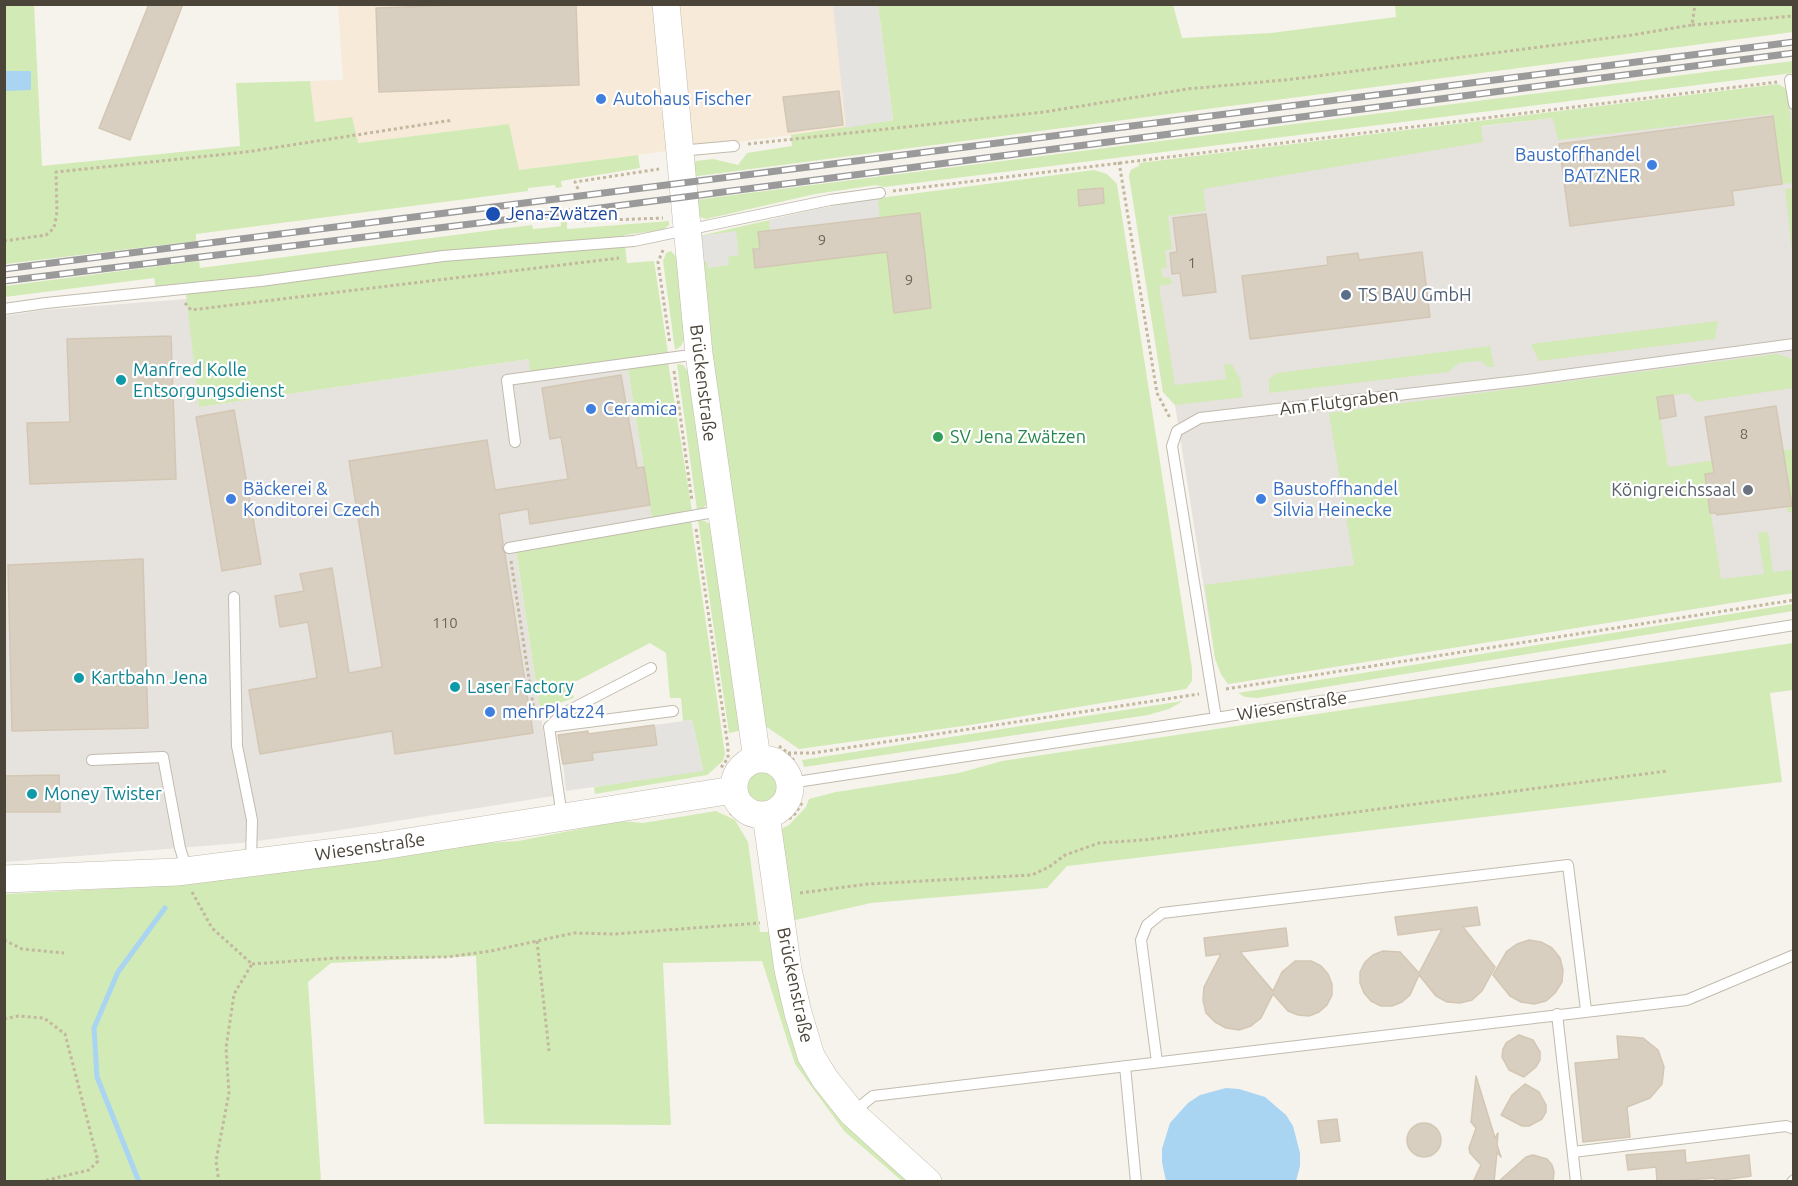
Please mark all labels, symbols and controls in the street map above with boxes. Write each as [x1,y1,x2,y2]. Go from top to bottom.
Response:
place label: Autohaus Fischer [613,88,751,110]
marker: Autohaus Fischer [594,92,608,106]
place label: Baustoffhandel BATZNER [1515,144,1640,186]
marker: Baustoffhandel BATZNER [1645,158,1659,172]
place label: Jena-Zwätzen [506,203,618,225]
marker: Jena-Zwätzen [484,205,502,223]
house number: 9 [818,231,826,249]
house number: 1 [1188,254,1196,272]
house number: 9 [905,271,913,289]
place label: TS BAU GmbH [1358,284,1472,306]
marker: TS BAU GmbH [1339,288,1353,302]
street label: Brückenstraße [685,323,721,443]
place label: Manfred Kolle Entsorgungsdienst [133,359,285,401]
marker: Manfred Kolle Entsorgungsdienst [114,373,128,387]
street label: Am Flutgraben [1278,384,1400,420]
place label: Ceramica [603,398,677,420]
marker: Ceramica [584,402,598,416]
house number: 8 [1740,425,1748,443]
place label: SV Jena Zwätzen [950,426,1086,448]
marker: SV Jena Zwätzen [931,430,945,444]
place label: Bäckerei & Konditorei Czech [243,478,380,520]
place label: Baustoffhandel Silvia Heinecke [1273,478,1398,520]
place label: Königreichssaal [1611,479,1736,501]
marker: Königreichssaal [1741,483,1755,497]
marker: Bäckerei & Konditorei Czech [224,492,238,506]
marker: Baustoffhandel Silvia Heinecke [1254,492,1268,506]
house number: 110 [432,614,458,632]
place label: Kartbahn Jena [91,667,208,689]
marker: Kartbahn Jena [72,671,86,685]
place label: Laser Factory [467,676,574,698]
marker: Laser Factory [448,680,462,694]
street label: Wiesenstraße [1235,687,1349,725]
place label: mehrPlatz24 [502,701,605,723]
marker: mehrPlatz24 [483,705,497,719]
place label: Money Twister [44,783,162,805]
marker: Money Twister [25,787,39,801]
street label: Wiesenstraße [313,829,427,865]
street label: Brückenstraße [772,925,818,1045]

